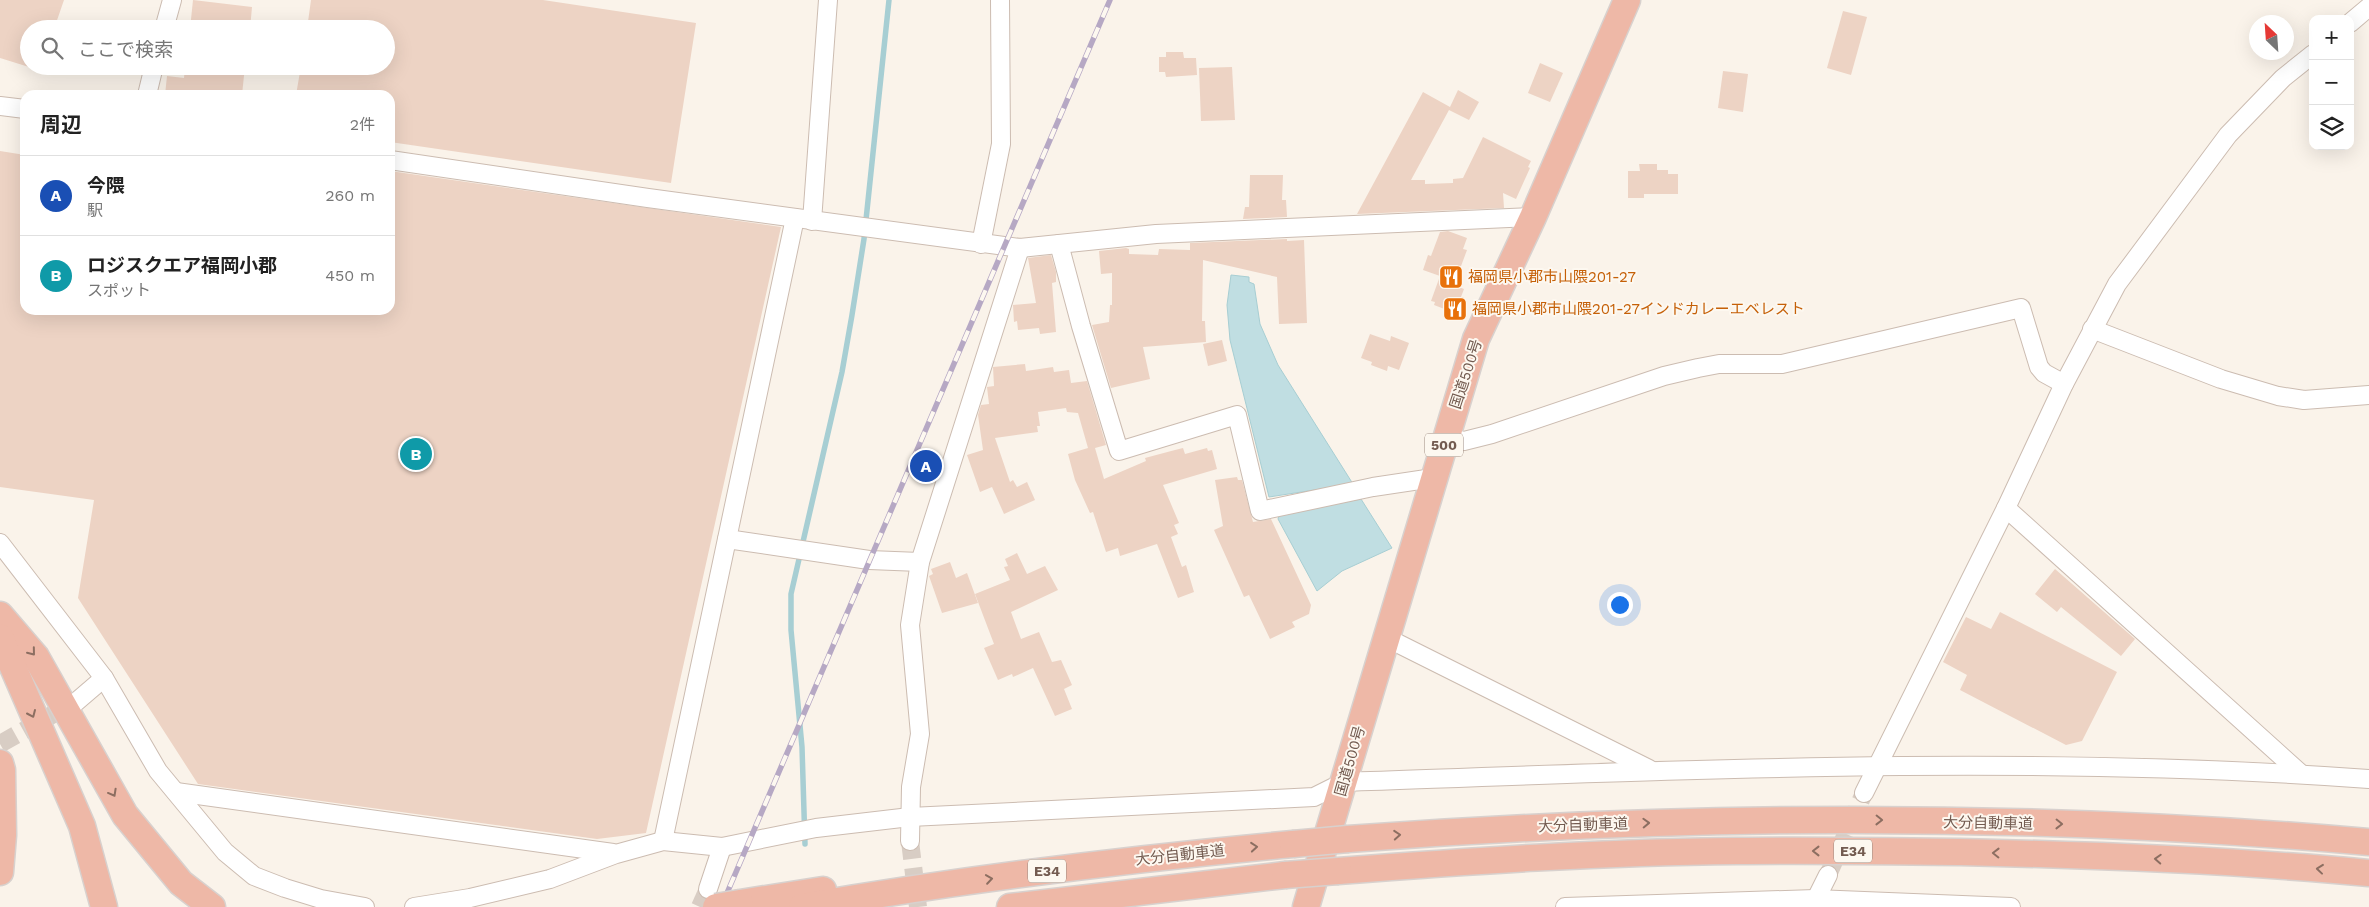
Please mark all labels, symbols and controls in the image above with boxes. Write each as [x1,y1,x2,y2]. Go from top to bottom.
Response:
north arrow [2249,15,2294,60]
map controls [2309,15,2354,150]
button: + [2309,15,2354,60]
search box [20,20,395,75]
icon: search [38,34,66,62]
text: ここで検索 [78,38,173,61]
button: − [2309,60,2354,105]
button: layers [2309,105,2354,150]
text: 周辺 [40,112,82,137]
text: 2件 [350,115,375,134]
text: 今隈 [87,174,125,197]
text: A [51,186,61,205]
text: 260 m [325,186,375,205]
text: 駅 [87,201,103,220]
text: ロジスクエア福岡小郡 [87,254,277,277]
restaurant icon: 福岡県小郡市山隈201-27 [1438,264,1464,290]
text: B [51,266,61,285]
text: 450 m [325,266,375,285]
place label: 福岡県小郡市山隈201-27 [1468,268,1636,286]
text: スポット [87,281,151,300]
restaurant icon: 福岡県小郡市山隈201-27インドカレーエベレスト [1442,296,1468,322]
place label: 福岡県小郡市山隈201-27インドカレーエベレスト [1472,300,1805,318]
street label: 国道500号 [1446,337,1486,411]
road number: 500 [1425,434,1463,456]
pin: B [400,435,432,473]
pin: A [910,447,942,485]
your location [1607,592,1633,618]
one-way arrow [26,646,34,655]
one-way arrow [26,709,37,718]
street label: 国道500号 [1331,724,1369,798]
one-way arrow [106,787,116,796]
street label: 大分自動車道 [1943,813,2033,833]
street label: 大分自動車道 [1538,814,1628,836]
one-way arrow [1876,815,1883,825]
one-way arrow [1643,817,1651,828]
one-way arrow [2056,819,2063,829]
one-way arrow [1393,830,1401,841]
road number: E34 [1834,839,1872,862]
street label: 大分自動車道 [1134,841,1226,869]
one-way arrow [1251,842,1259,853]
one-way arrow [1812,846,1820,856]
one-way arrow [1992,848,2000,858]
one-way arrow [2154,853,2162,864]
road number: E34 [1028,859,1066,882]
one-way arrow [2316,864,2324,875]
one-way arrow [985,874,993,885]

